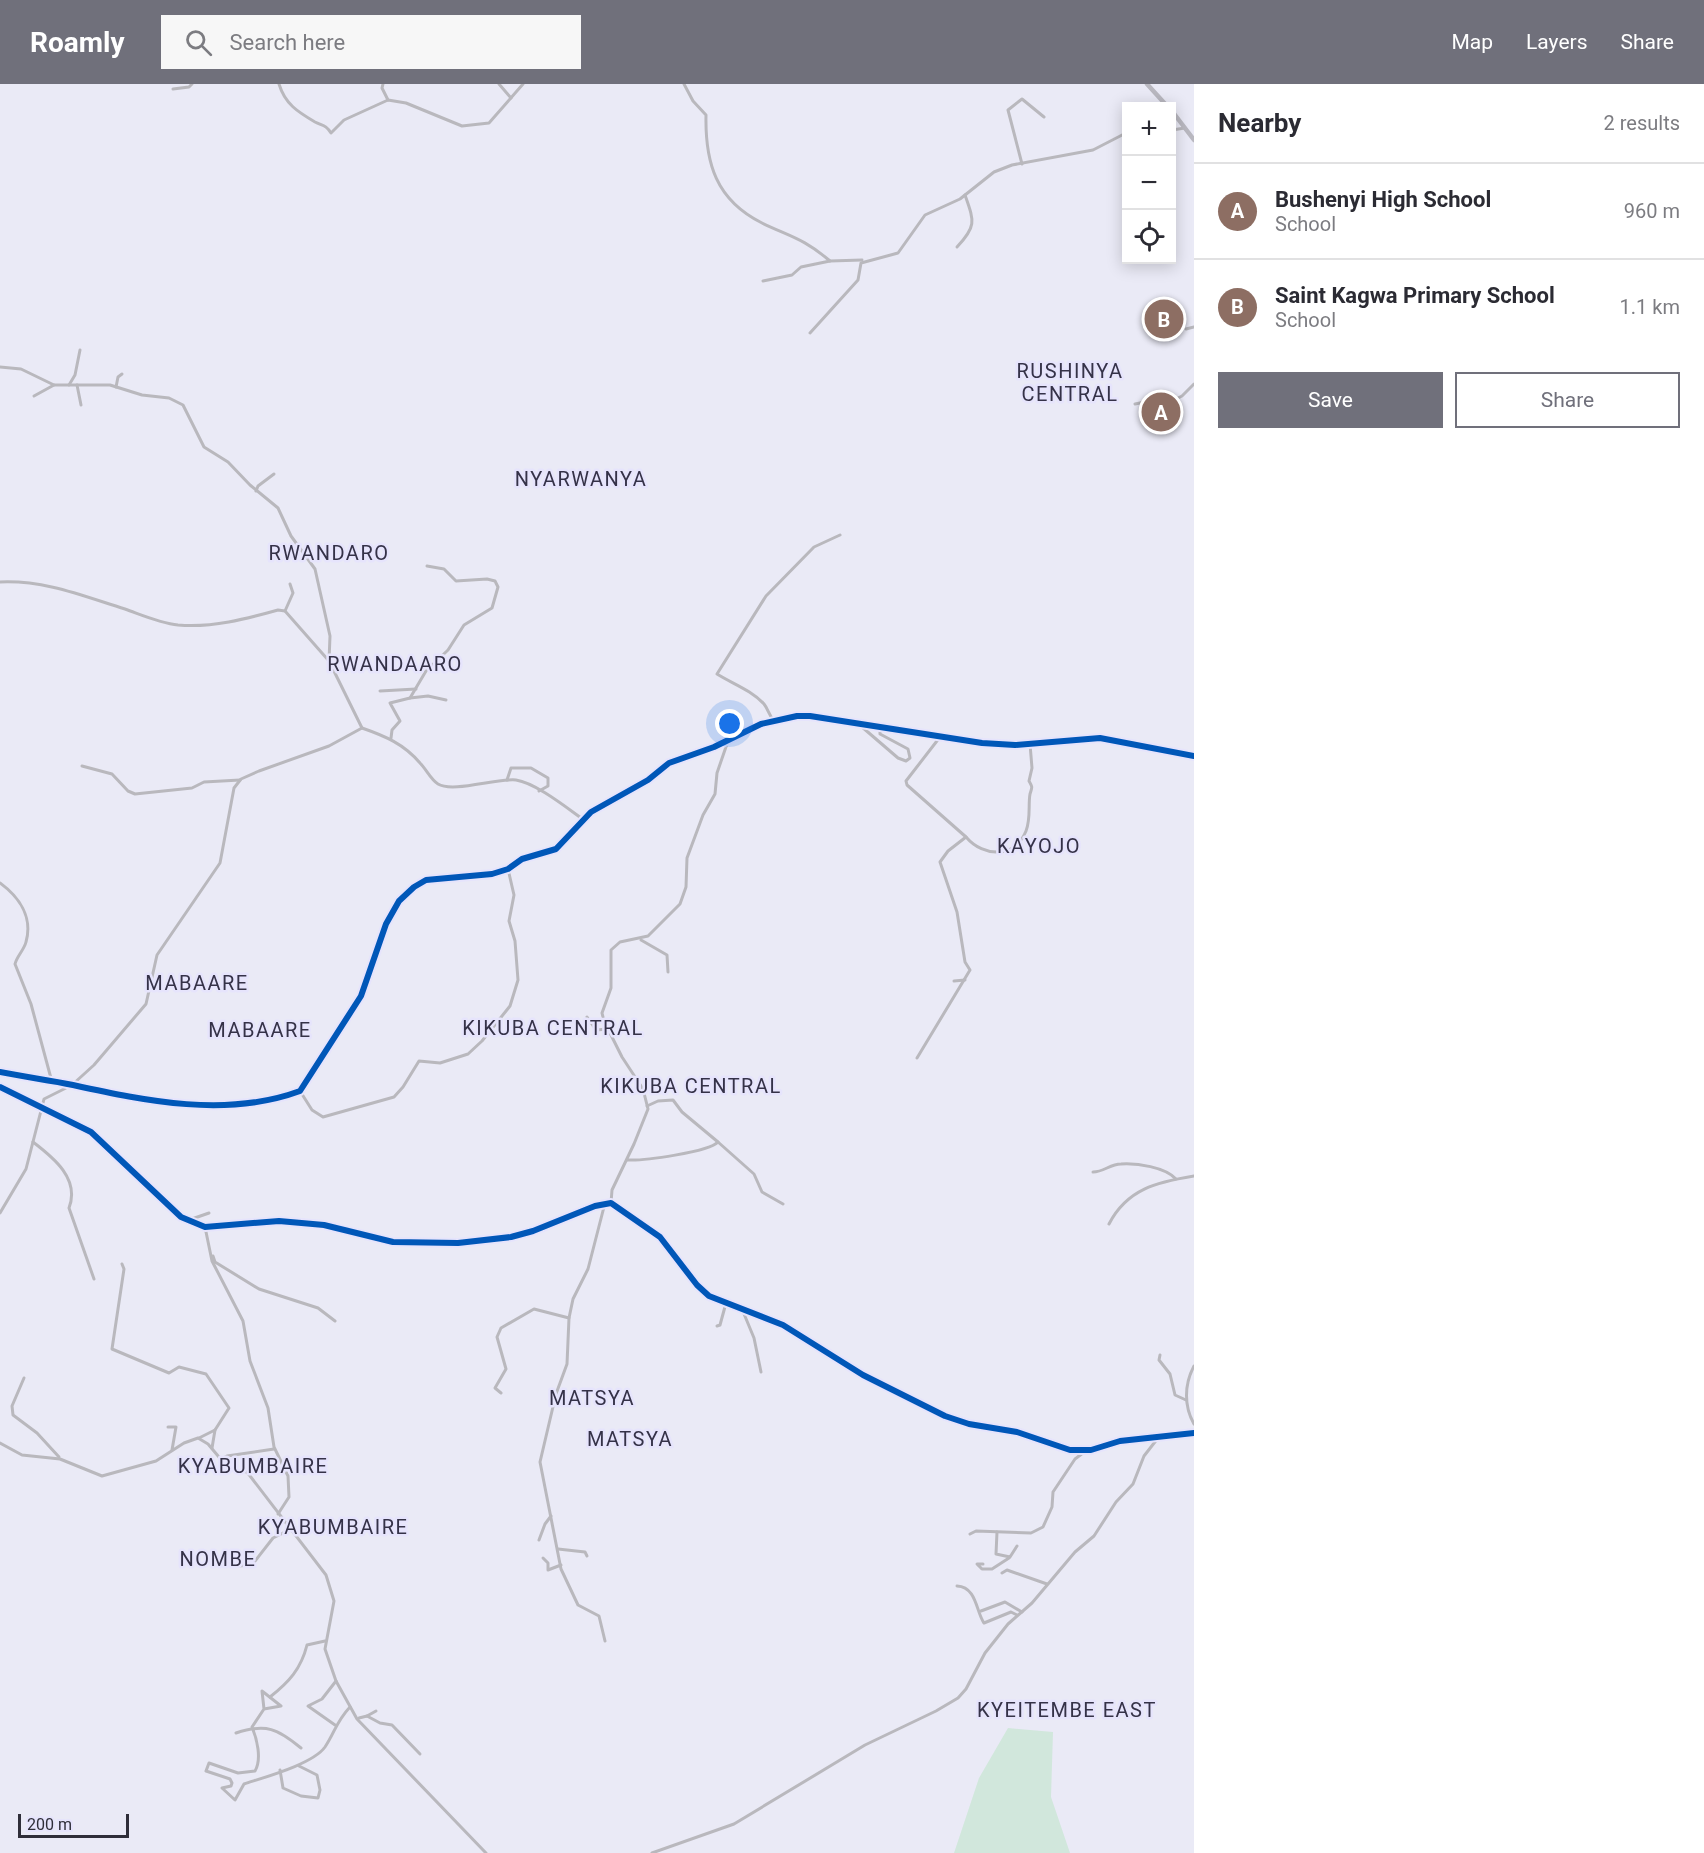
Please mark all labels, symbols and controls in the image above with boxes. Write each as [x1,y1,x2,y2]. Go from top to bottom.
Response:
search box [161,15,581,69]
text: Roamly [30,26,125,59]
icon: search [182,26,215,59]
text: Search here [230,30,345,55]
text: Map [1451,30,1493,54]
text: Layers [1526,30,1587,54]
text: Share [1620,30,1674,54]
map controls [1122,102,1176,264]
button: + [1122,102,1176,156]
text: Nearby [1218,108,1301,138]
text: 2 results [1604,111,1680,135]
button: − [1122,156,1176,210]
text: Bushenyi High School [1275,187,1491,212]
text: A [1231,199,1244,223]
text: 960 m [1624,199,1680,223]
button: locate [1122,210,1176,264]
text: School [1275,212,1336,236]
text: Saint Kagwa Primary School [1275,283,1555,308]
text: B [1231,295,1244,319]
text: 1.1 km [1620,295,1680,319]
pin: B [1144,296,1184,342]
text: School [1275,308,1336,332]
district label: RUSHINYA CENTRAL [1016,359,1124,406]
button: Save [1218,372,1443,428]
button: Share [1455,372,1680,428]
pin: A [1142,390,1180,434]
district label: NYARWANYA [515,467,647,491]
district label: RWANDARO [268,541,390,565]
district label: RWANDAARO [327,652,463,676]
your location [715,709,744,738]
district label: KAYOJO [997,834,1081,858]
district label: MABAARE [145,971,249,995]
district label: KIKUBA CENTRAL [462,1016,644,1040]
district label: MABAARE [208,1018,312,1042]
district label: KIKUBA CENTRAL [600,1074,782,1098]
district label: MATSYA [549,1386,635,1410]
district label: MATSYA [587,1427,673,1451]
district label: KYABUMBAIRE [178,1454,328,1478]
district label: KYABUMBAIRE [258,1515,408,1539]
district label: NOMBE [180,1547,256,1571]
district label: KYEITEMBE EAST [977,1698,1157,1722]
scale bar [18,1811,129,1838]
text: 200 m [27,1815,72,1834]

